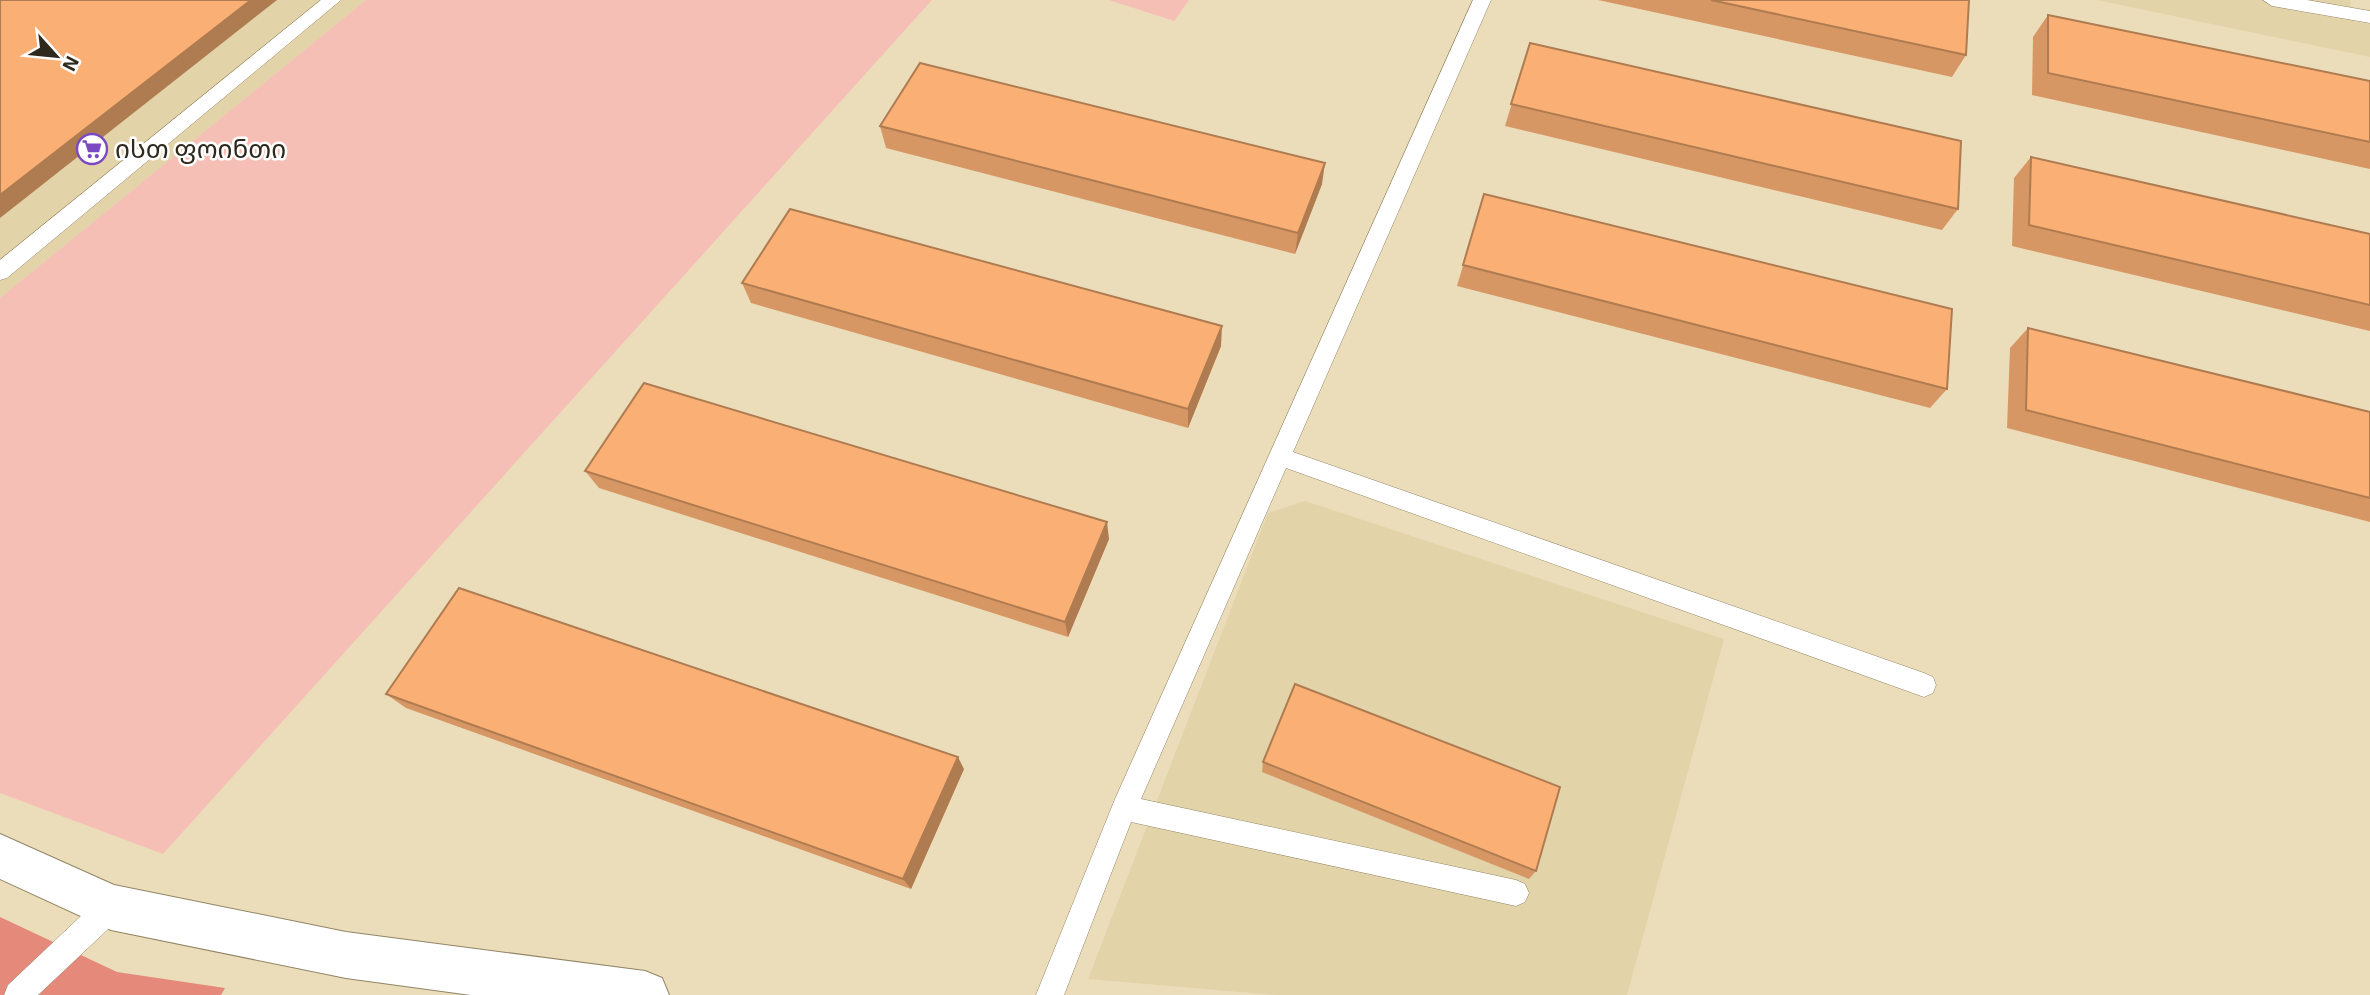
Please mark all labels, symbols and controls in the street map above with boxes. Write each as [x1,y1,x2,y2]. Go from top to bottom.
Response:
north arrow [21,21,91,91]
text: N [58,53,85,75]
supermarket icon: ისთ ფოინთი [75,132,109,166]
place label: ისთ ფოინთი [115,132,286,164]

